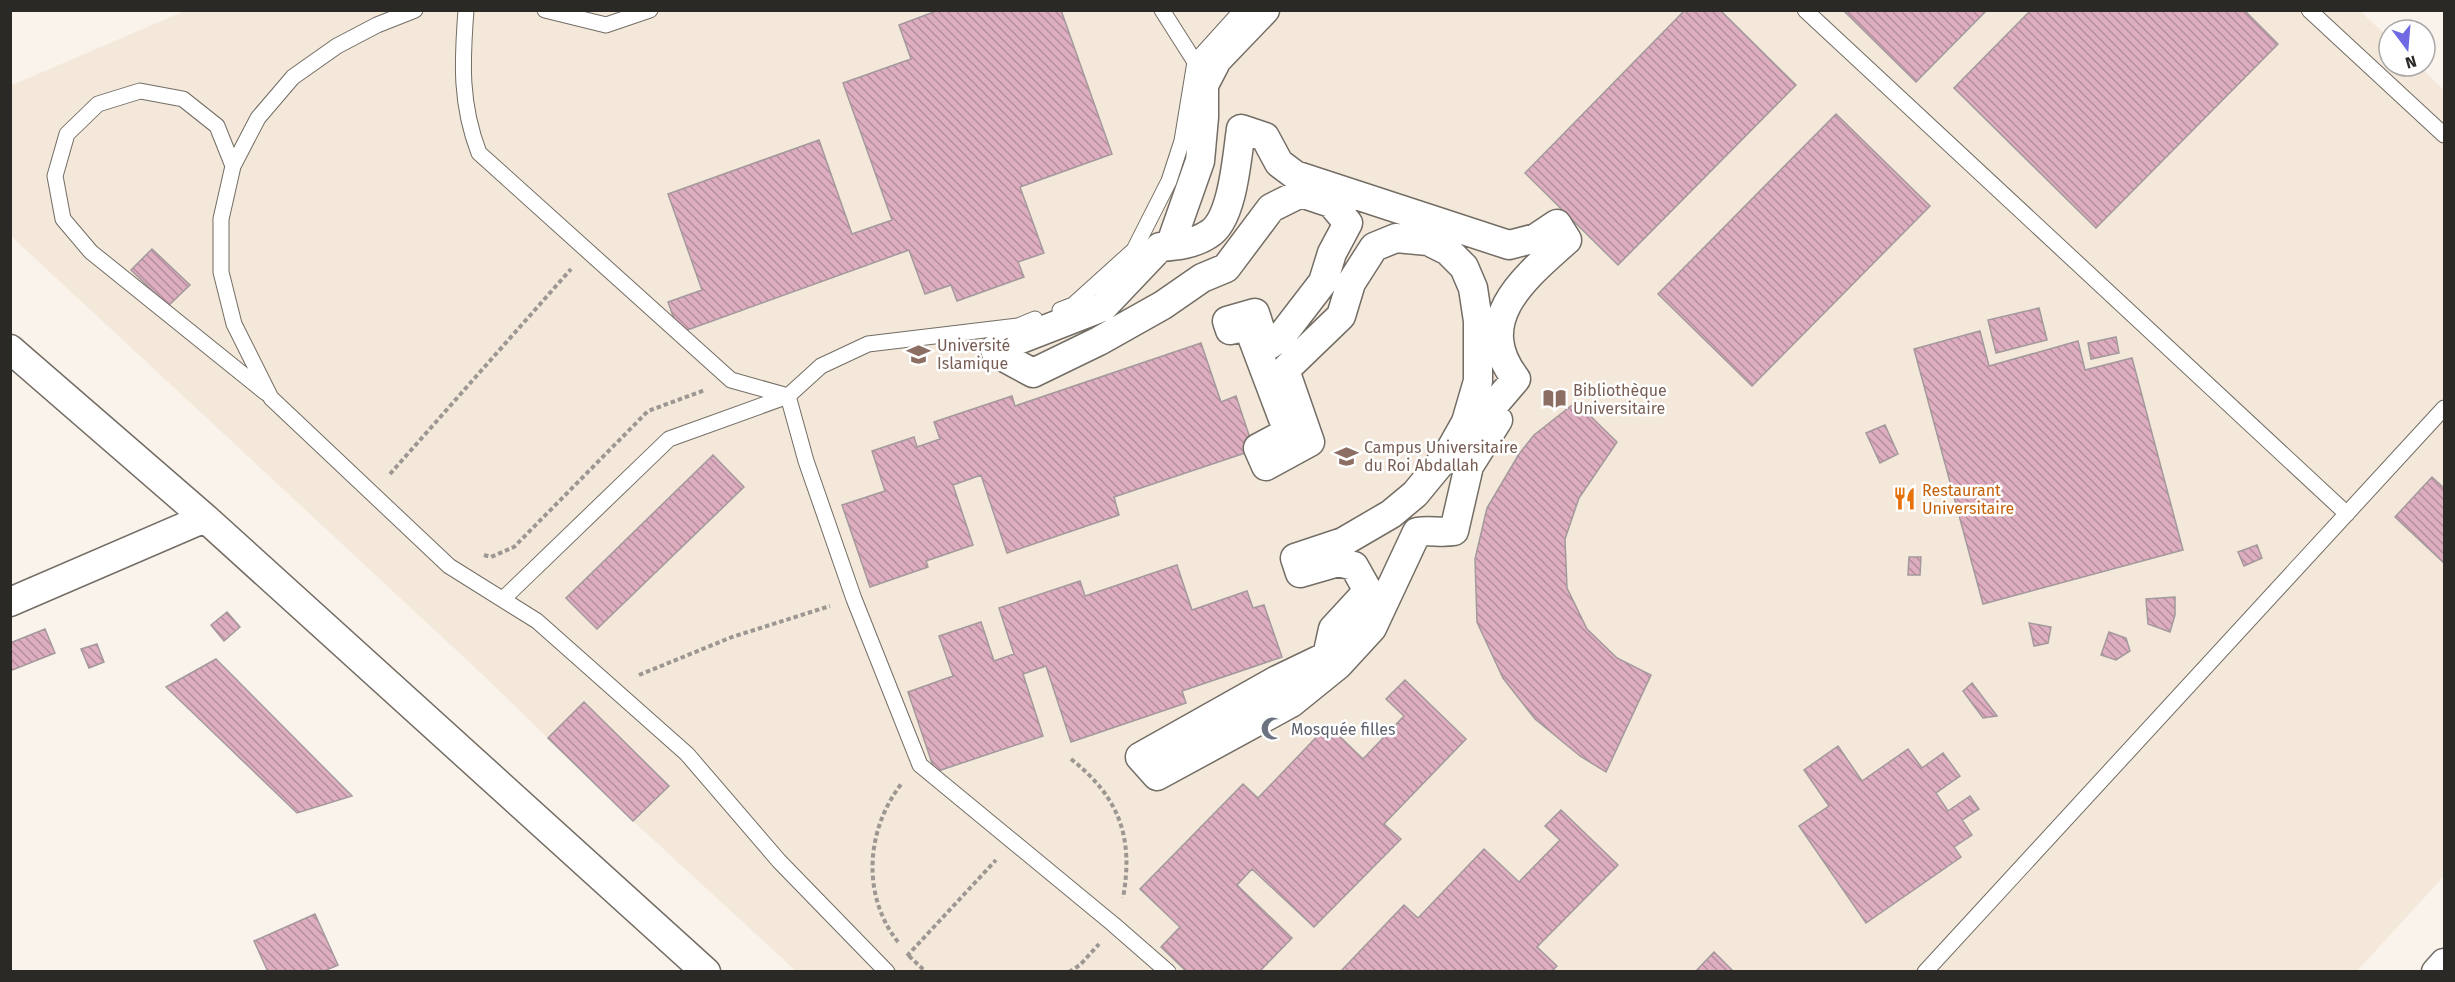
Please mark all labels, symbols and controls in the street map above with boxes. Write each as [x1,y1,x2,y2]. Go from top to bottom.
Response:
north arrow [2377,18,2437,78]
text: N [2403,51,2419,73]
place label: Université Islamique [937,336,1010,373]
school or university icon: Université Islamique [906,341,932,367]
place label: Bibliothèque Universitaire [1573,381,1667,418]
library icon: Bibliothèque Universitaire [1542,386,1568,412]
place label: Campus Universitaire du Roi Abdallah [1364,438,1518,475]
school or university icon: Campus Universitaire du Roi Abdallah [1333,443,1359,469]
place label: Restaurant Universitaire [1922,481,2014,518]
restaurant icon: Restaurant Universitaire [1891,486,1917,512]
mosque icon: Mosquée filles [1260,716,1286,742]
place label: Mosquée filles [1291,720,1396,739]

